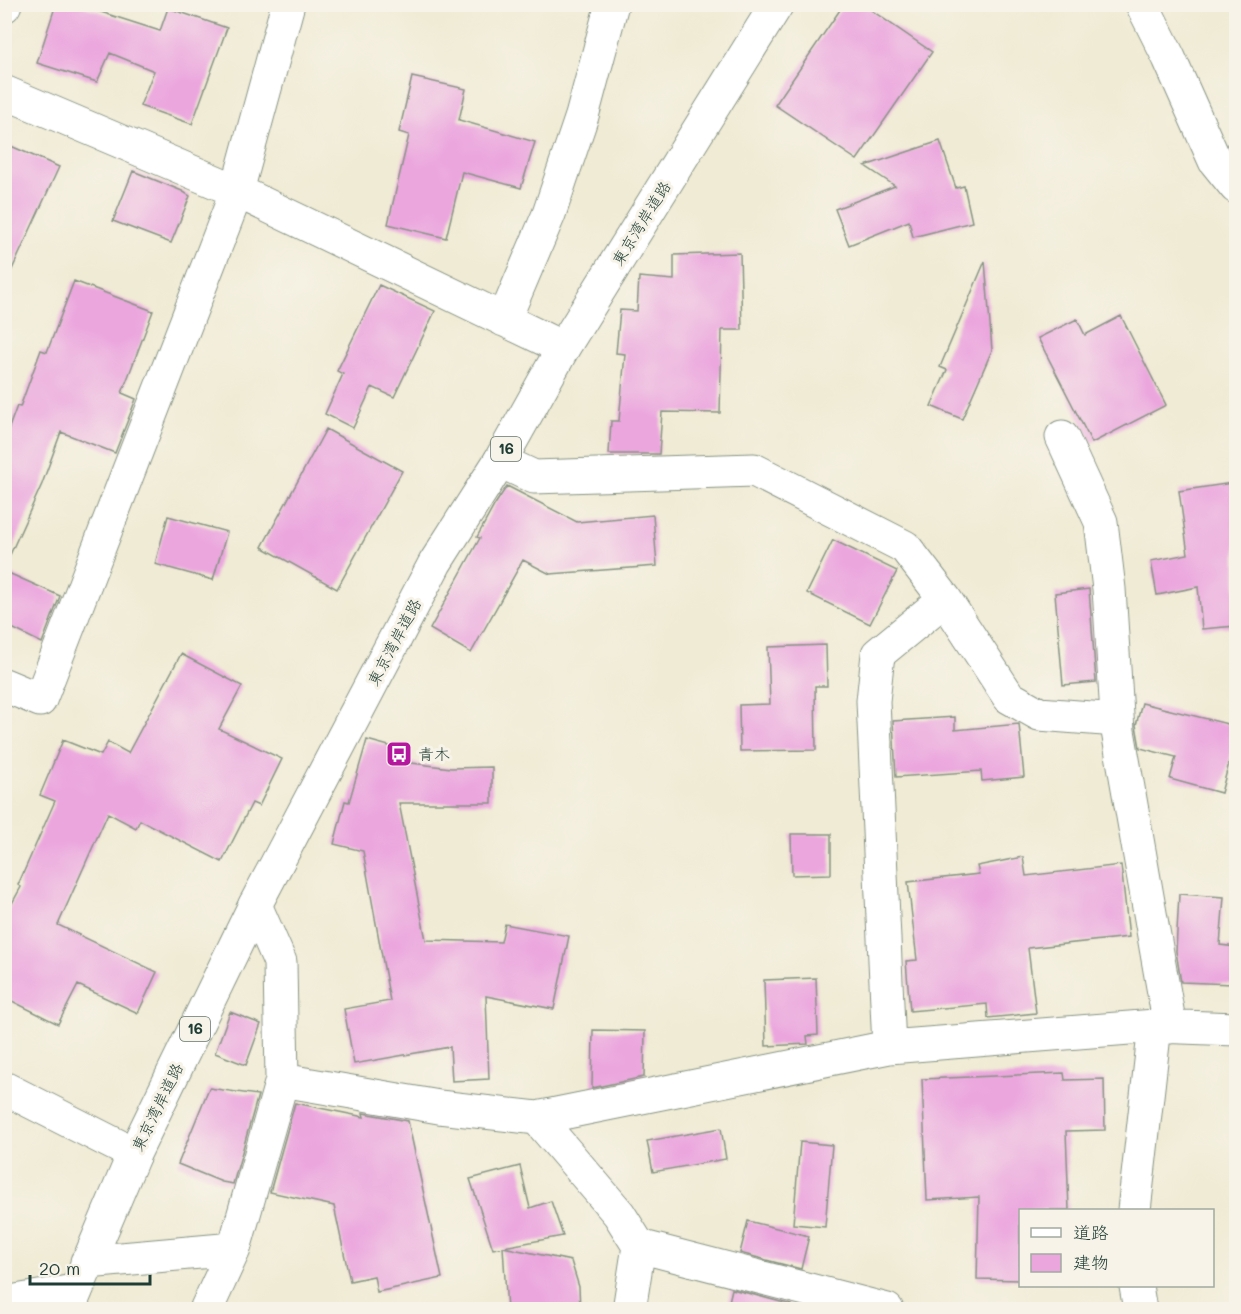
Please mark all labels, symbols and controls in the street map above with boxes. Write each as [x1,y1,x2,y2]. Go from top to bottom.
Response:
street label: 東京湾岸道路 [606,176,675,269]
road number: 16 [491,437,521,461]
street label: 東京湾岸道路 [362,594,425,689]
bus stop icon: 青木 [384,739,414,769]
place label: 青木 [418,743,450,764]
road number: 16 [180,1017,210,1041]
street label: 東京湾岸道路 [126,1059,187,1155]
legend [1019,1209,1214,1287]
text: 道路 [1073,1220,1109,1244]
scale bar [30,1248,150,1286]
text: 建物 [1073,1250,1109,1274]
text: 20 m [39,1256,80,1280]

